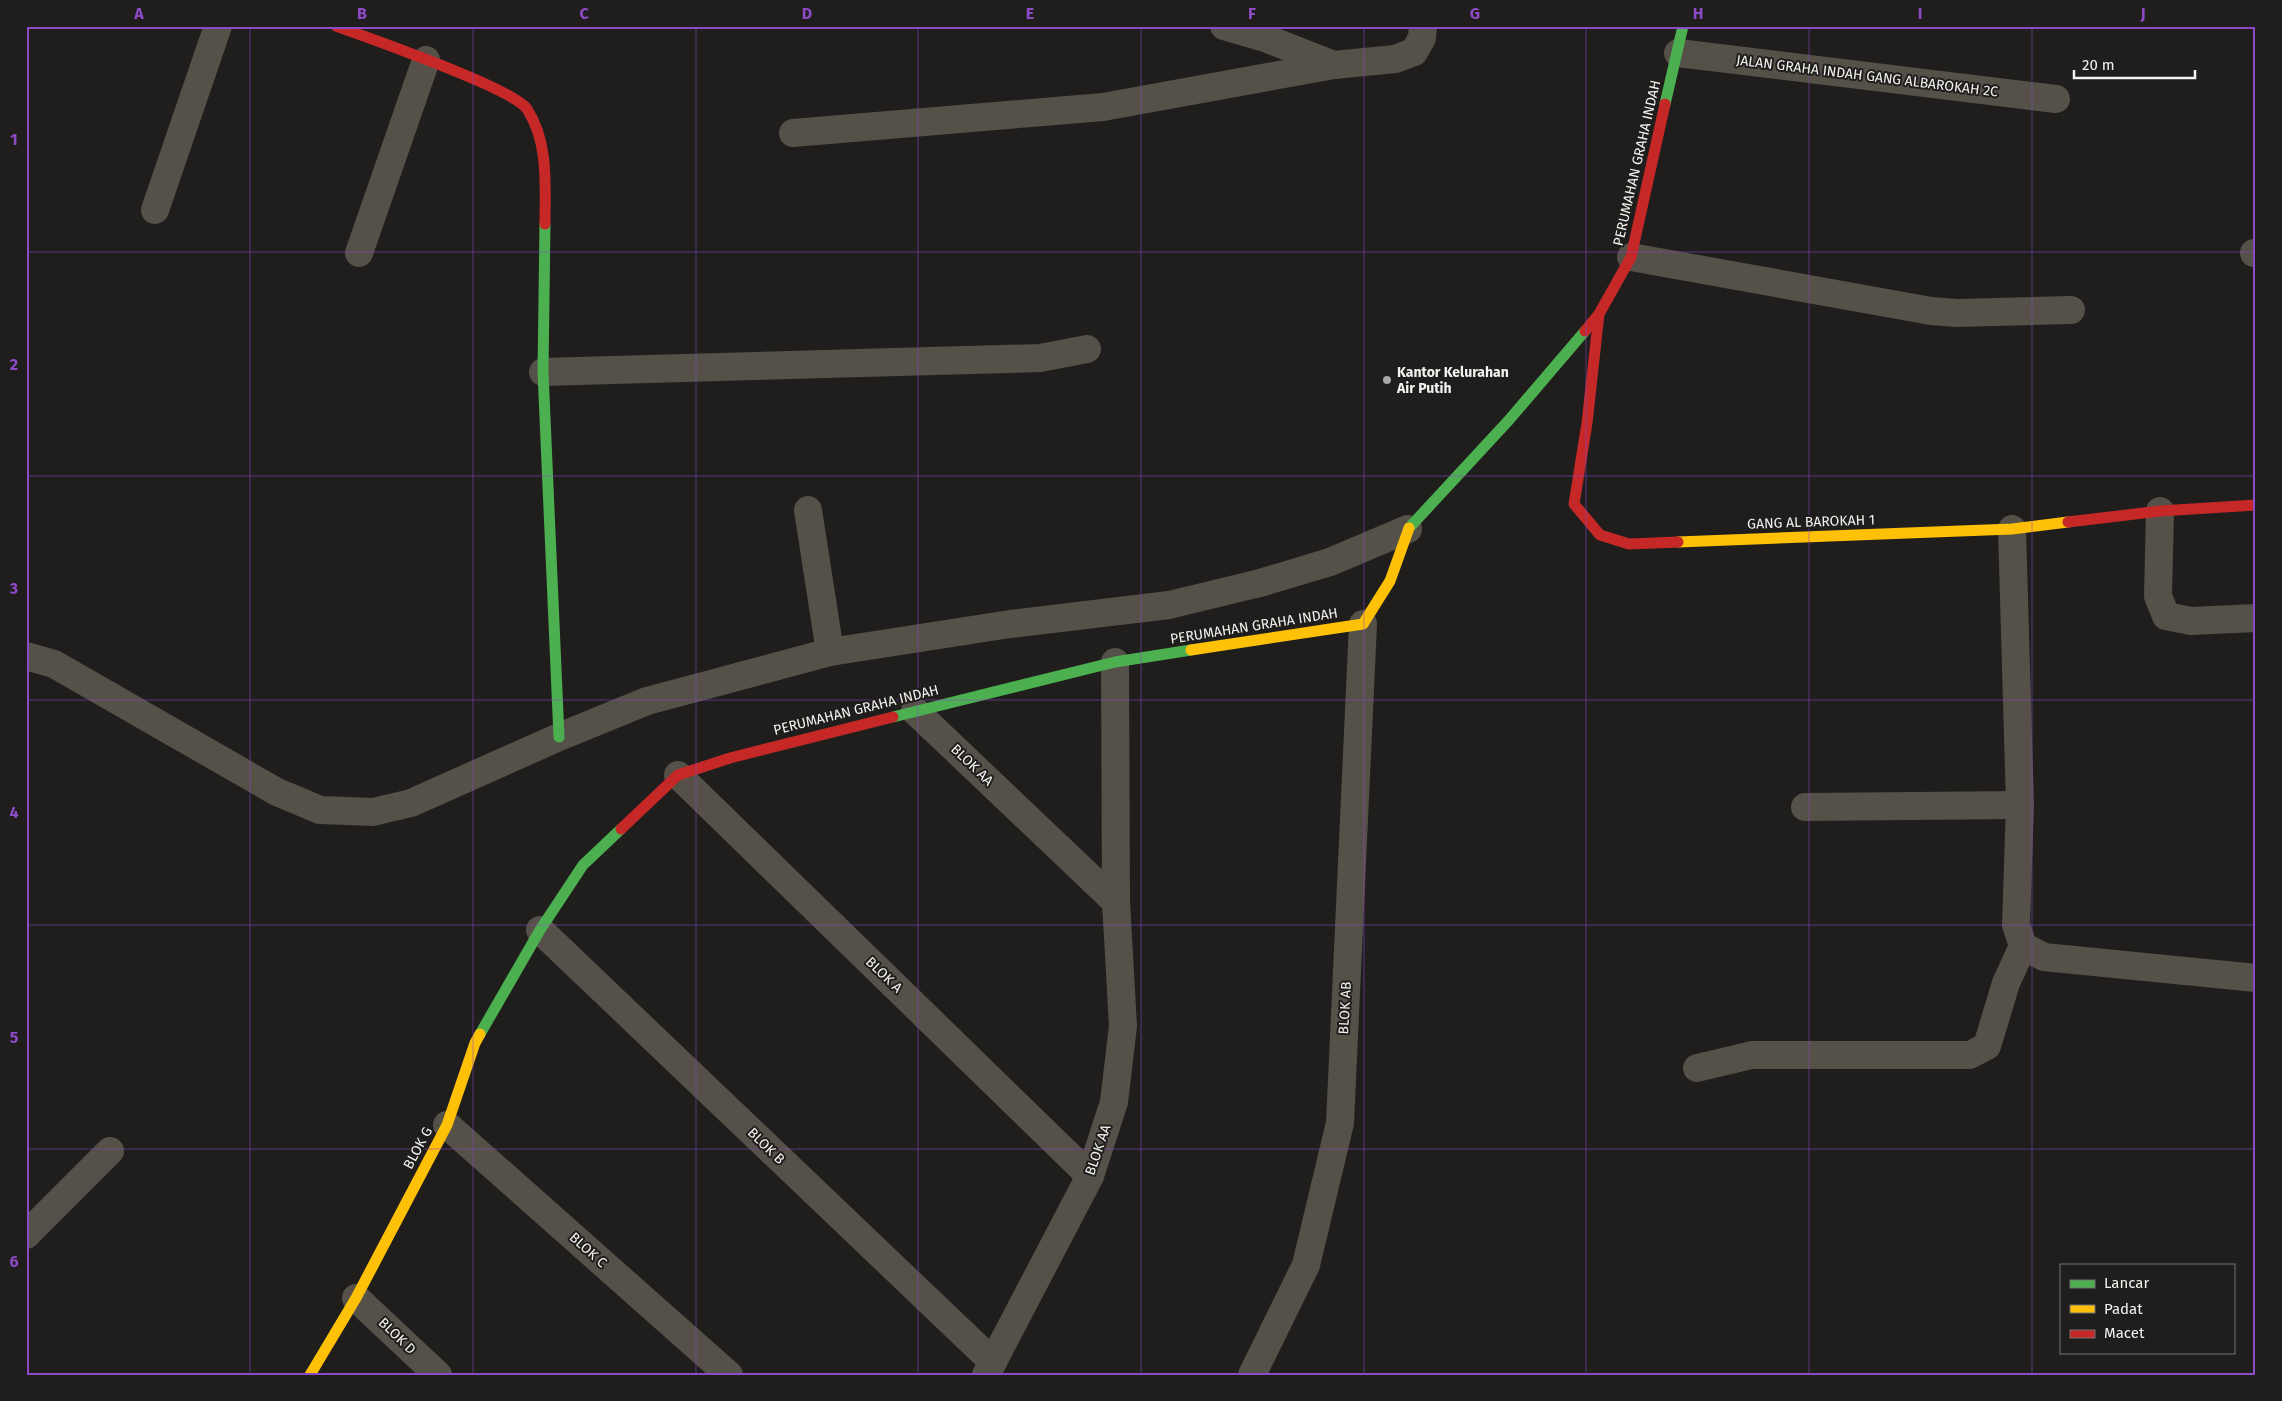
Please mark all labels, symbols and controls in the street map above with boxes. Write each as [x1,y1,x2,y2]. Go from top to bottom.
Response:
text: A [133,4,144,23]
text: B [357,4,367,23]
text: C [579,4,589,23]
text: D [802,4,812,23]
text: E [1026,4,1034,23]
text: F [1248,4,1256,23]
text: G [1470,4,1480,23]
text: H [1693,4,1703,23]
text: I [1918,4,1922,23]
text: J [2139,4,2146,23]
scale bar [2074,48,2196,80]
street label: JALAN GRAHA INDAH GANG ALBAROKAH 2C [1735,52,1999,101]
text: 20 m [2082,56,2115,74]
street label: PERUMAHAN GRAHA INDAH [1610,78,1664,248]
text: 1 [10,130,18,149]
text: 2 [10,355,18,374]
place label: Kantor Kelurahan Air Putih [1396,364,1509,397]
marker: Kantor Kelurahan Air Putih [1381,374,1393,386]
street label: GANG AL BAROKAH 1 [1747,511,1875,533]
text: 3 [9,579,18,598]
street label: PERUMAHAN GRAHA INDAH [1169,604,1339,648]
street label: PERUMAHAN GRAHA INDAH [772,681,940,739]
street label: BLOK AA [947,741,997,789]
text: 4 [9,803,19,822]
street label: BLOK A [862,953,906,997]
street label: BLOK AB [1335,981,1355,1035]
text: 5 [10,1028,19,1047]
street label: BLOK AA [1081,1122,1115,1178]
street label: BLOK G [400,1124,436,1172]
street label: BLOK B [744,1124,788,1168]
street label: BLOK C [566,1229,610,1271]
text: 6 [9,1252,19,1271]
legend [2060,1264,2234,1354]
text: Lancar [2104,1274,2149,1292]
text: Padat [2104,1300,2143,1318]
street label: BLOK D [375,1314,419,1358]
text: Macet [2104,1324,2145,1342]

